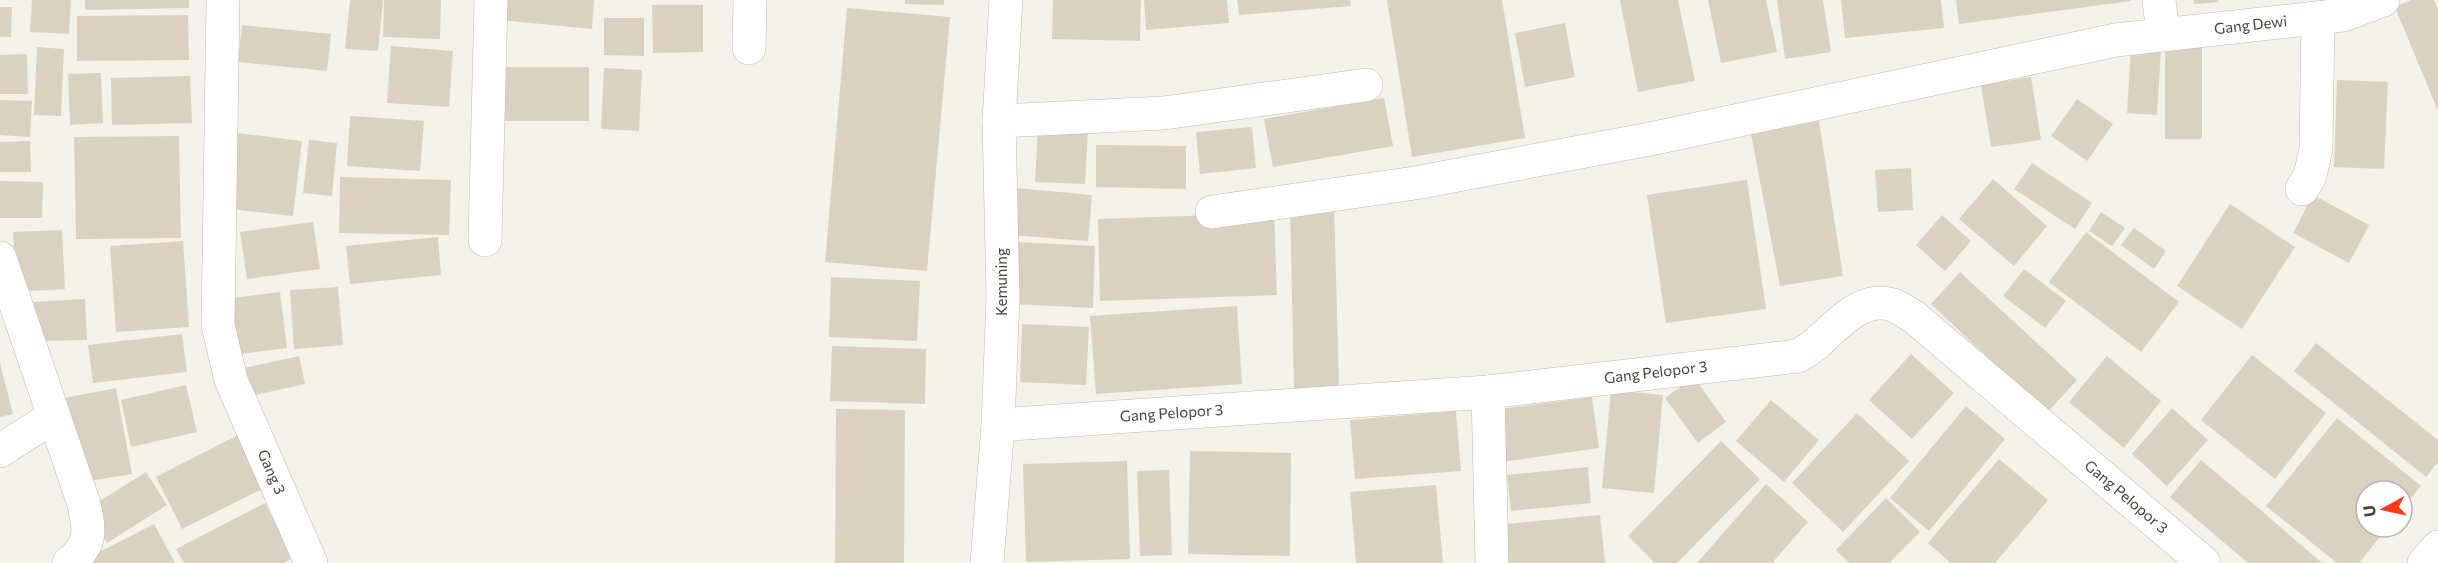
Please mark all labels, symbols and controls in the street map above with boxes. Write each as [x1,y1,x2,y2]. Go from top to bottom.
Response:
street label: Gang Dewi [2213,11,2288,37]
street label: Kemuning [992,248,1010,316]
street label: Gang Pelopor 3 [1603,357,1708,386]
street label: Gang Pelopor 3 [1119,400,1224,425]
street label: Gang 3 [254,446,290,497]
street label: Gang Pelopor 3 [2081,456,2172,536]
north arrow [2354,479,2414,539]
text: U [2358,504,2379,518]

